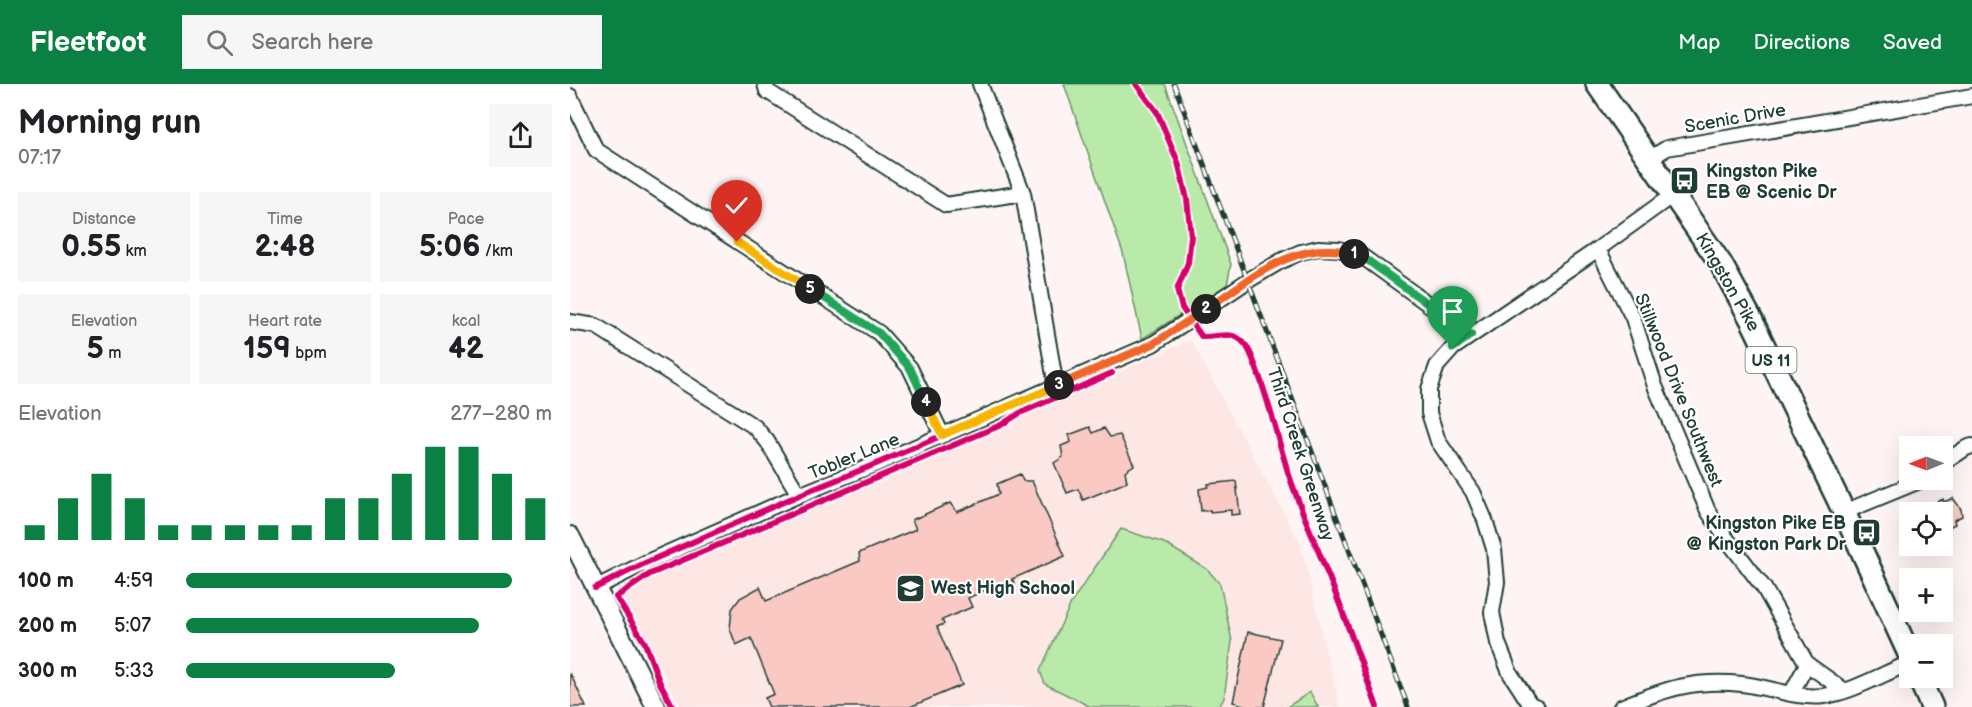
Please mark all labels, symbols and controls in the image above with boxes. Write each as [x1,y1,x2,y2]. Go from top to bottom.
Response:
search box [182,15,602,69]
text: Fleetfoot [30,26,146,59]
icon: search [203,26,236,59]
text: Search here [251,29,373,56]
text: Map [1678,30,1721,55]
text: Directions [1754,30,1850,55]
text: Saved [1883,30,1942,55]
street label: Scenic Drive [1683,99,1788,138]
text: Morning run [18,103,201,143]
button: share [489,104,552,167]
text: 07:17 [18,146,61,170]
place label: Kingston Pike EB @ Scenic Dr [1706,161,1838,203]
bus stop icon: Kingston Pike EB @ Scenic Dr [1669,165,1701,197]
pin [711,180,762,242]
icon: check [720,189,753,222]
text: Distance [72,210,136,229]
text: Time [267,210,303,229]
text: Pace [448,210,484,229]
text: 0.55 [61,229,121,265]
text: 2:48 [255,229,315,265]
text: 5:06 [419,229,480,265]
street label: Kingston Pike [1691,229,1764,336]
pin: 1 [1339,239,1369,269]
text: km [121,242,147,261]
text: /km [480,242,513,261]
text: 1 [1351,244,1357,263]
pin: 5 [795,274,825,304]
text: 5 [805,279,815,298]
pin [1427,286,1478,348]
street label: Stillwood Drive Southwest [1630,291,1727,490]
pin: 2 [1191,294,1221,324]
icon: arrive [1436,295,1469,328]
text: 2 [1201,299,1211,318]
text: Elevation [71,312,137,331]
text: Heart rate [248,312,322,331]
text: kcal [452,312,480,331]
text: 5 [87,331,104,367]
text: 159 [243,331,291,367]
text: 42 [448,331,484,367]
text: m [104,344,121,363]
text: bpm [291,344,327,363]
road number: US 11 [1746,347,1796,373]
street label: Third Creek Greenway [1263,365,1339,544]
pin: 3 [1044,370,1074,400]
text: 3 [1054,375,1064,394]
pin: 4 [911,387,941,417]
text: 4 [921,392,931,411]
text: Elevation [18,402,101,426]
text: 277–280 m [450,402,552,426]
street label: Tobler Lane [806,429,903,484]
north arrow [1899,436,1953,490]
map controls [1899,436,1953,688]
button: locate [1899,502,1953,556]
place label: Kingston Pike EB @ Kingston Park Dr [1686,513,1847,555]
bus stop icon: Kingston Pike EB @ Kingston Park Dr [1851,517,1883,549]
button: + [1899,568,1953,622]
text: 100 m [18,569,74,593]
text: 4:59 [114,569,153,593]
school or university icon: West High School [894,572,926,604]
place label: West High School [931,578,1075,599]
text: 200 m [18,614,77,638]
text: 5:07 [114,614,151,638]
button: − [1899,634,1953,688]
text: 300 m [18,659,77,683]
text: 5:33 [114,659,154,683]

